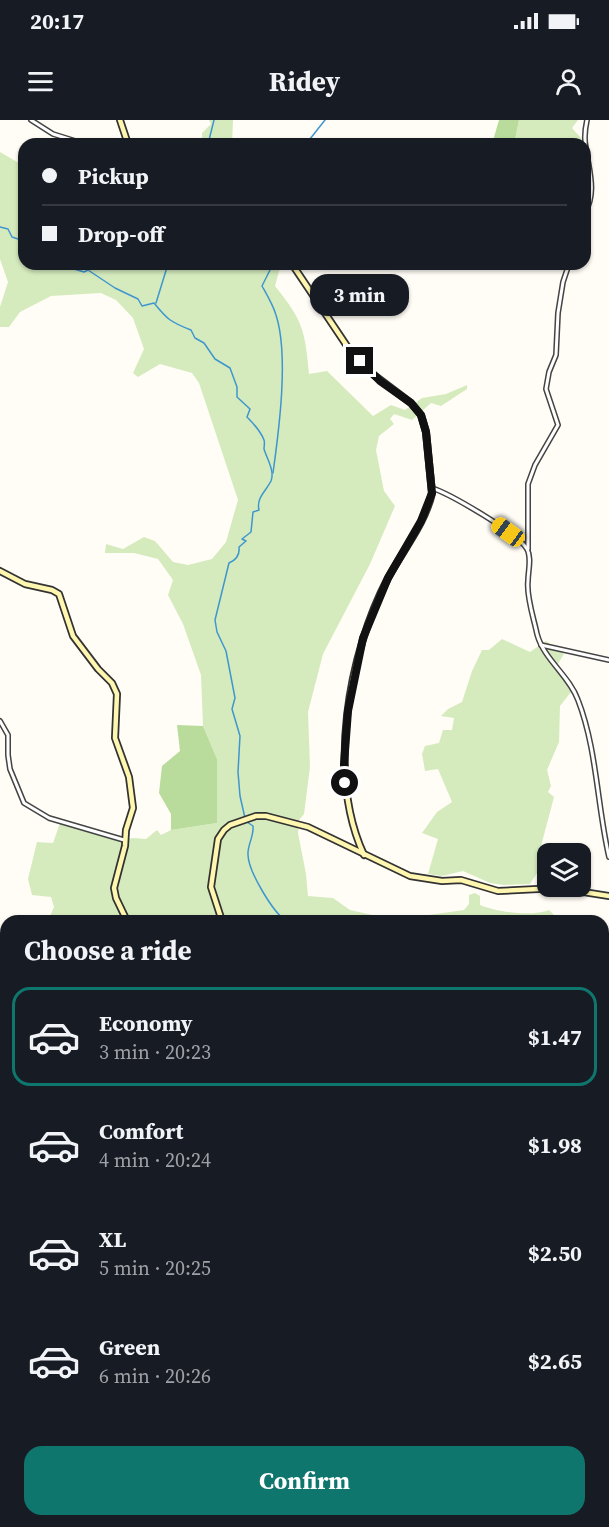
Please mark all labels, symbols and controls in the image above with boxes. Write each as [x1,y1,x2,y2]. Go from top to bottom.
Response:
text: 20:17 [30,6,84,36]
text: Ridey [269,63,340,100]
icon: menu [24,65,57,98]
icon: person [552,65,585,98]
text: Pickup [78,161,149,191]
text: Drop-off [78,219,164,249]
callout: 3 min [310,274,410,316]
text: 3 min [334,281,385,309]
route end [346,347,373,374]
car [488,514,528,550]
route start [331,769,358,796]
map controls [537,843,591,897]
button: layers [537,843,591,897]
text: Choose a ride [24,932,192,969]
text: Economy [99,1008,193,1038]
icon: car [27,1010,81,1064]
text: $1.47 [528,1022,582,1052]
text: 3 min · 20:23 [99,1038,211,1066]
text: Comfort [99,1116,183,1146]
icon: car [27,1118,81,1172]
text: $1.98 [528,1130,582,1160]
text: 4 min · 20:24 [99,1146,211,1174]
text: XL [99,1224,126,1254]
icon: car [27,1226,81,1280]
text: $2.50 [528,1238,582,1268]
text: 5 min · 20:25 [99,1254,211,1282]
text: Green [99,1332,160,1362]
icon: car [27,1334,81,1388]
text: $2.65 [528,1346,582,1376]
text: 6 min · 20:26 [99,1362,211,1390]
button: Confirm [24,1446,585,1515]

